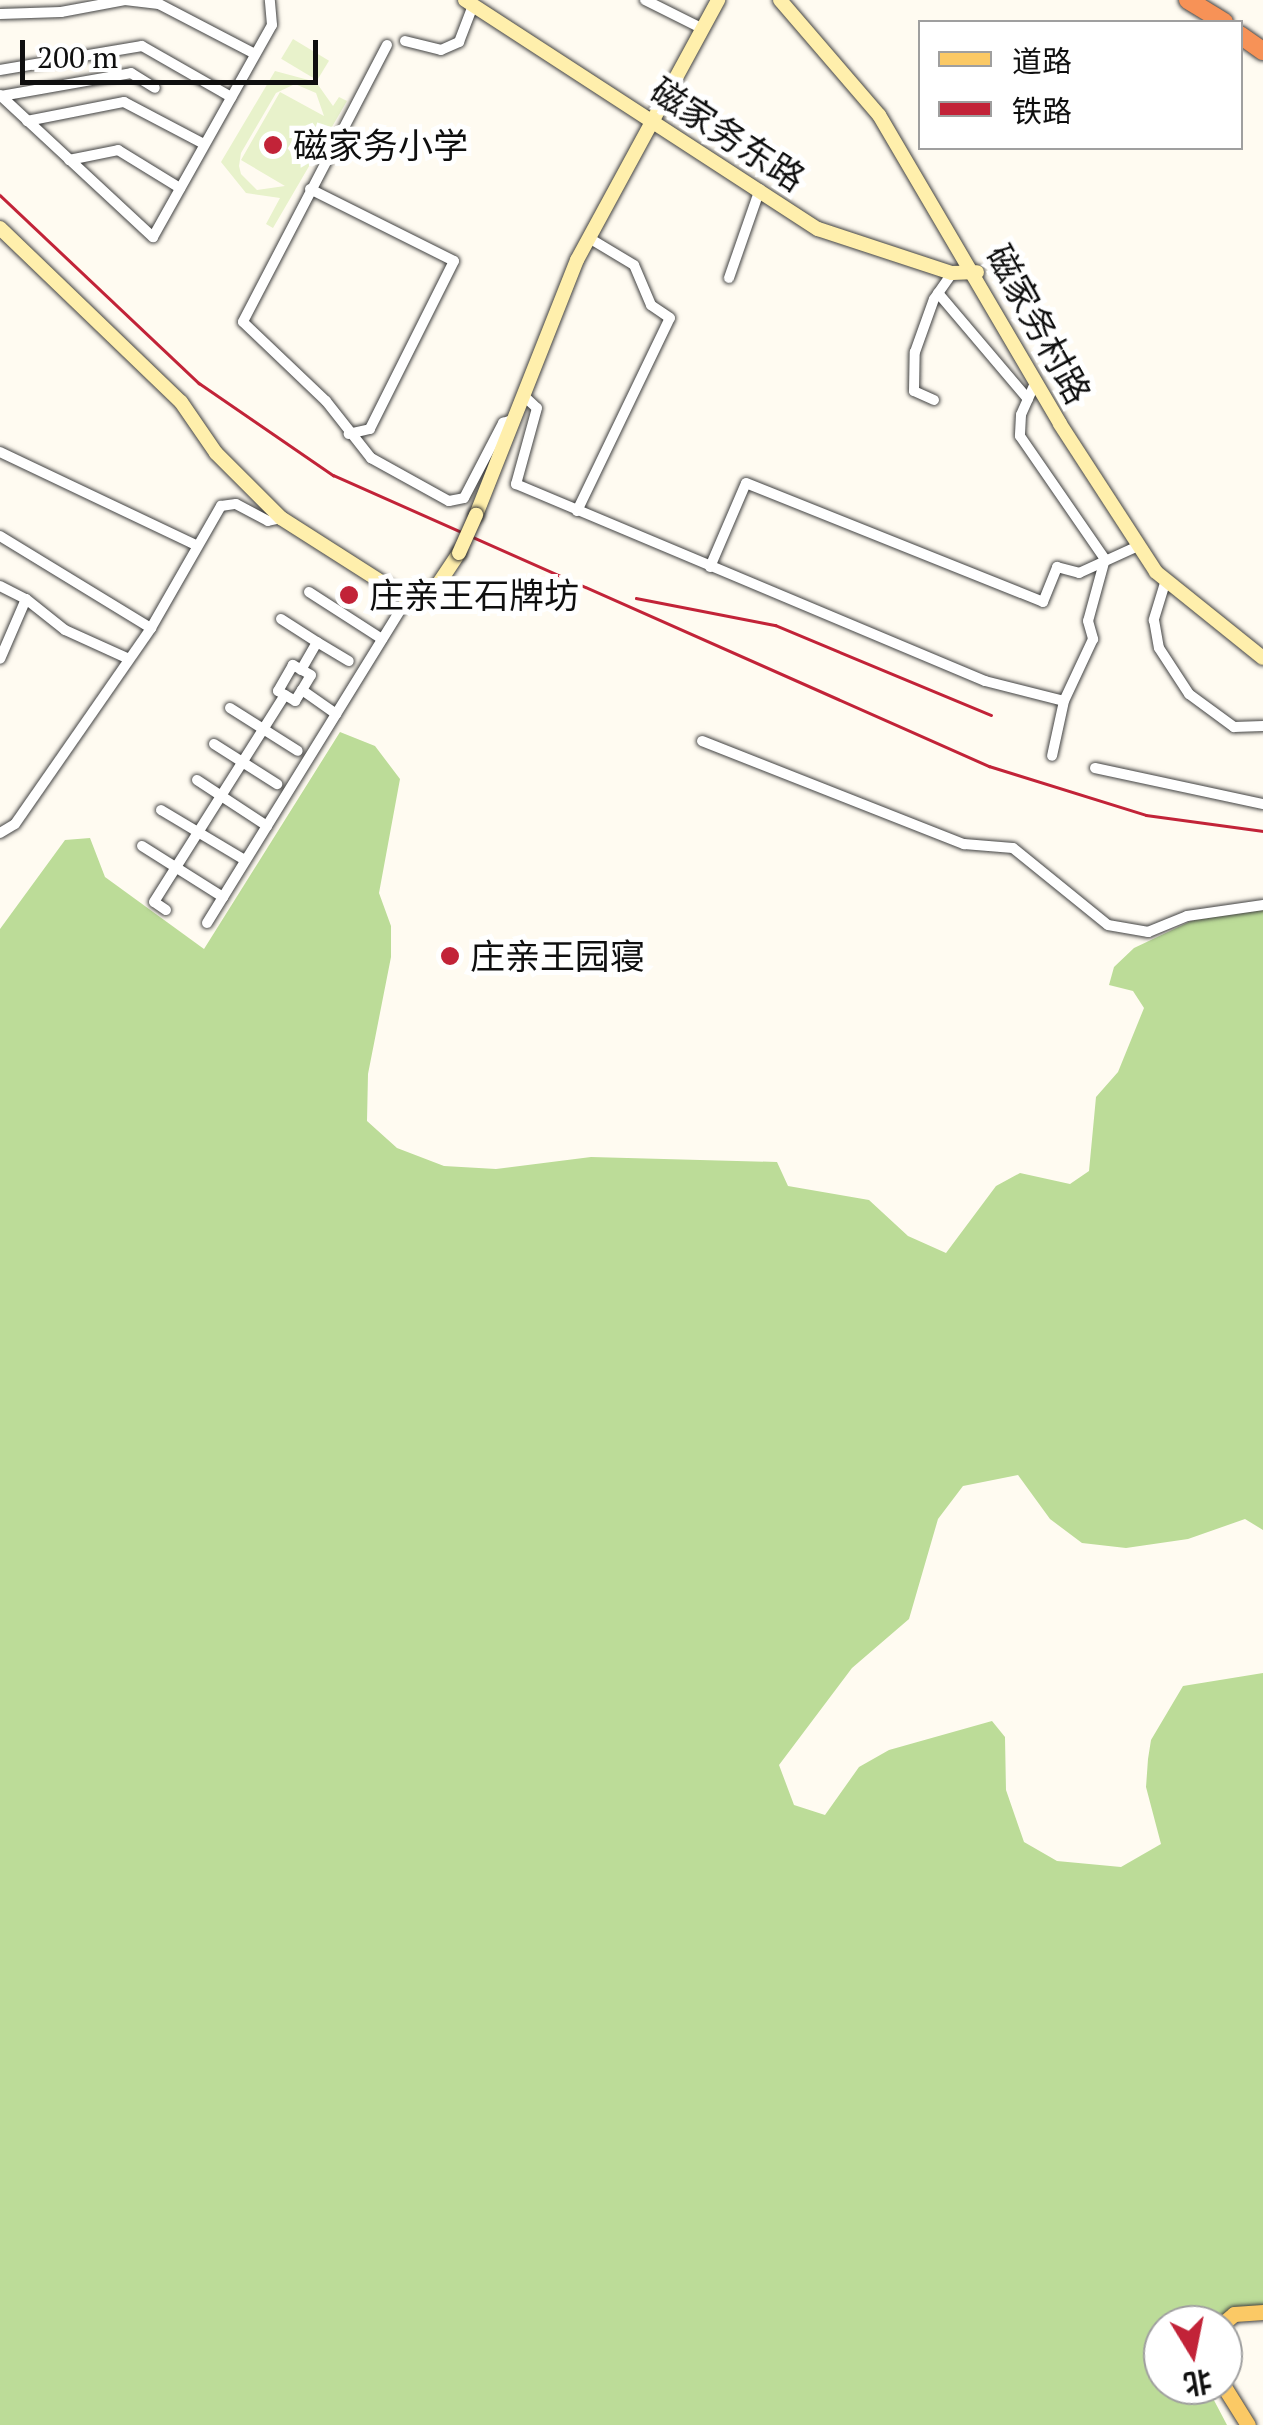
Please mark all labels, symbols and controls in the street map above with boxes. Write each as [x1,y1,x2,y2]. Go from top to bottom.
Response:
scale bar [25,20,322,82]
legend [918,20,1243,150]
text: 200 m [37,37,118,77]
text: 道路 [1012,41,1072,81]
street label: 磁家务东路 [643,69,813,199]
text: 铁路 [1012,91,1072,131]
place label: 磁家务小学 [293,124,468,166]
marker: 磁家务小学 [262,134,284,156]
street label: 磁家务村路 [978,237,1100,411]
place label: 庄亲王石牌坊 [369,574,579,616]
marker: 庄亲王石牌坊 [338,584,360,606]
place label: 庄亲王园寝 [470,935,645,977]
marker: 庄亲王园寝 [439,945,461,967]
north arrow [1143,2305,1243,2405]
text: 北 [1181,2362,1215,2404]

